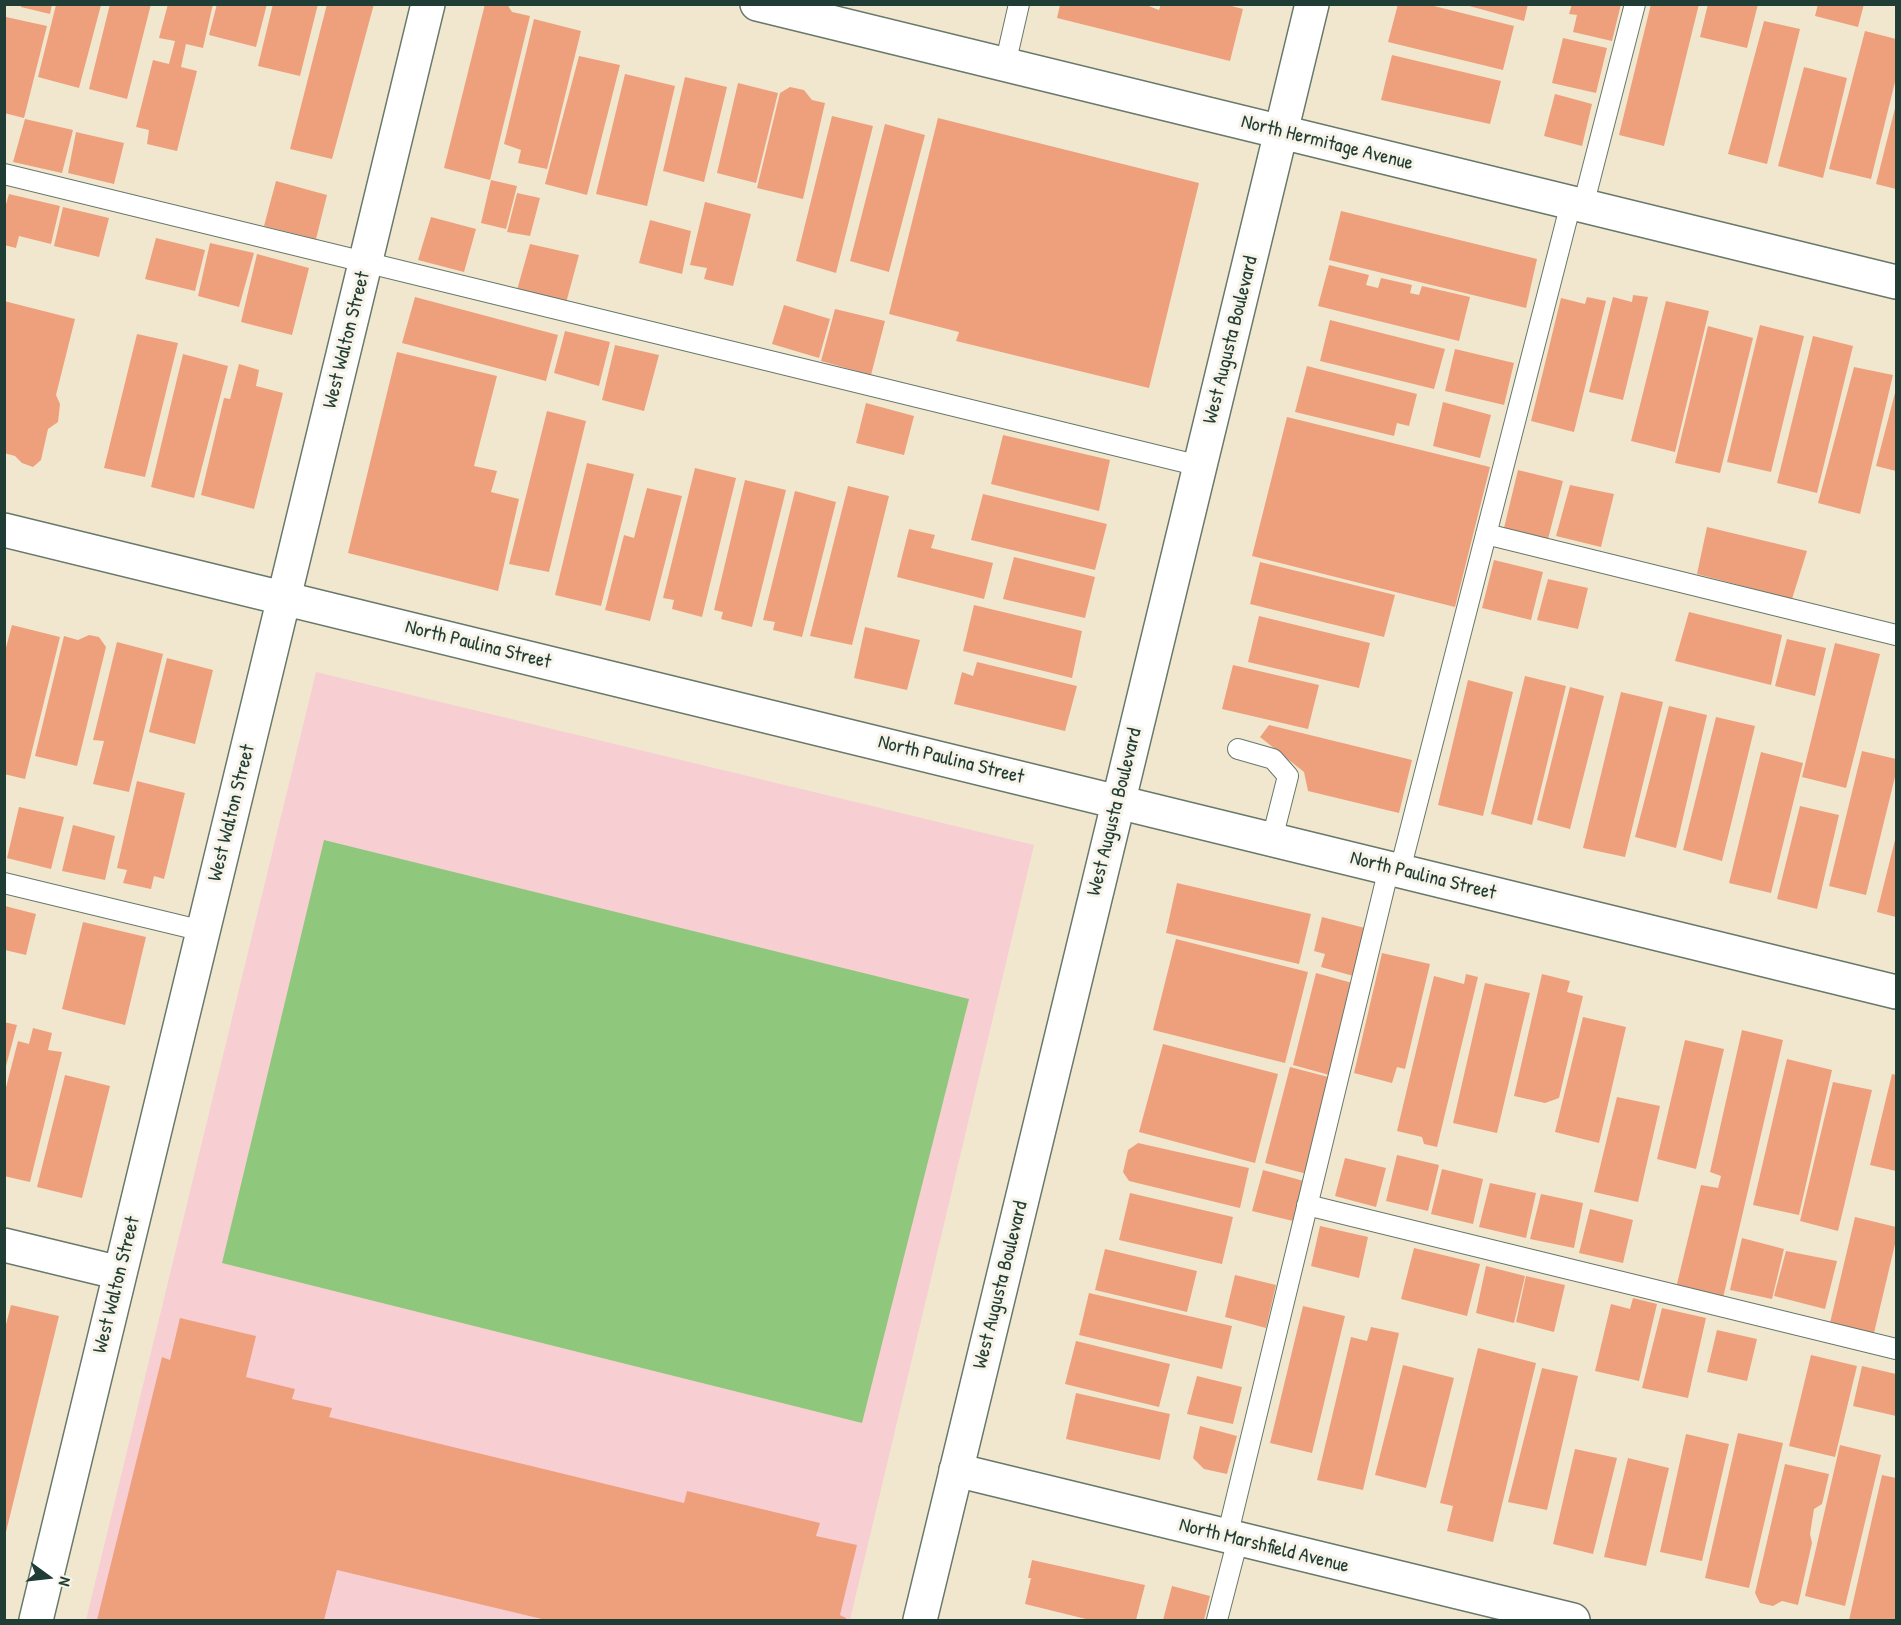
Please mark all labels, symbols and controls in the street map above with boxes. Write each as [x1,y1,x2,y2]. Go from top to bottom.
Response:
street label: North Hermitage Avenue [1239,110,1415,176]
street label: West Augusta Boulevard [1199,254,1263,426]
street label: West Walton Street [318,269,376,411]
street label: North Paulina Street [403,615,553,675]
street label: West Augusta Boulevard [1083,726,1147,898]
street label: North Paulina Street [876,730,1026,790]
street label: West Walton Street [203,742,261,884]
street label: North Paulina Street [1348,846,1498,906]
street label: West Augusta Boulevard [969,1199,1033,1371]
street label: West Walton Street [88,1214,146,1356]
street label: North Marshfield Avenue [1177,1513,1351,1579]
north arrow [18,1547,78,1607]
text: N [54,1575,77,1589]

